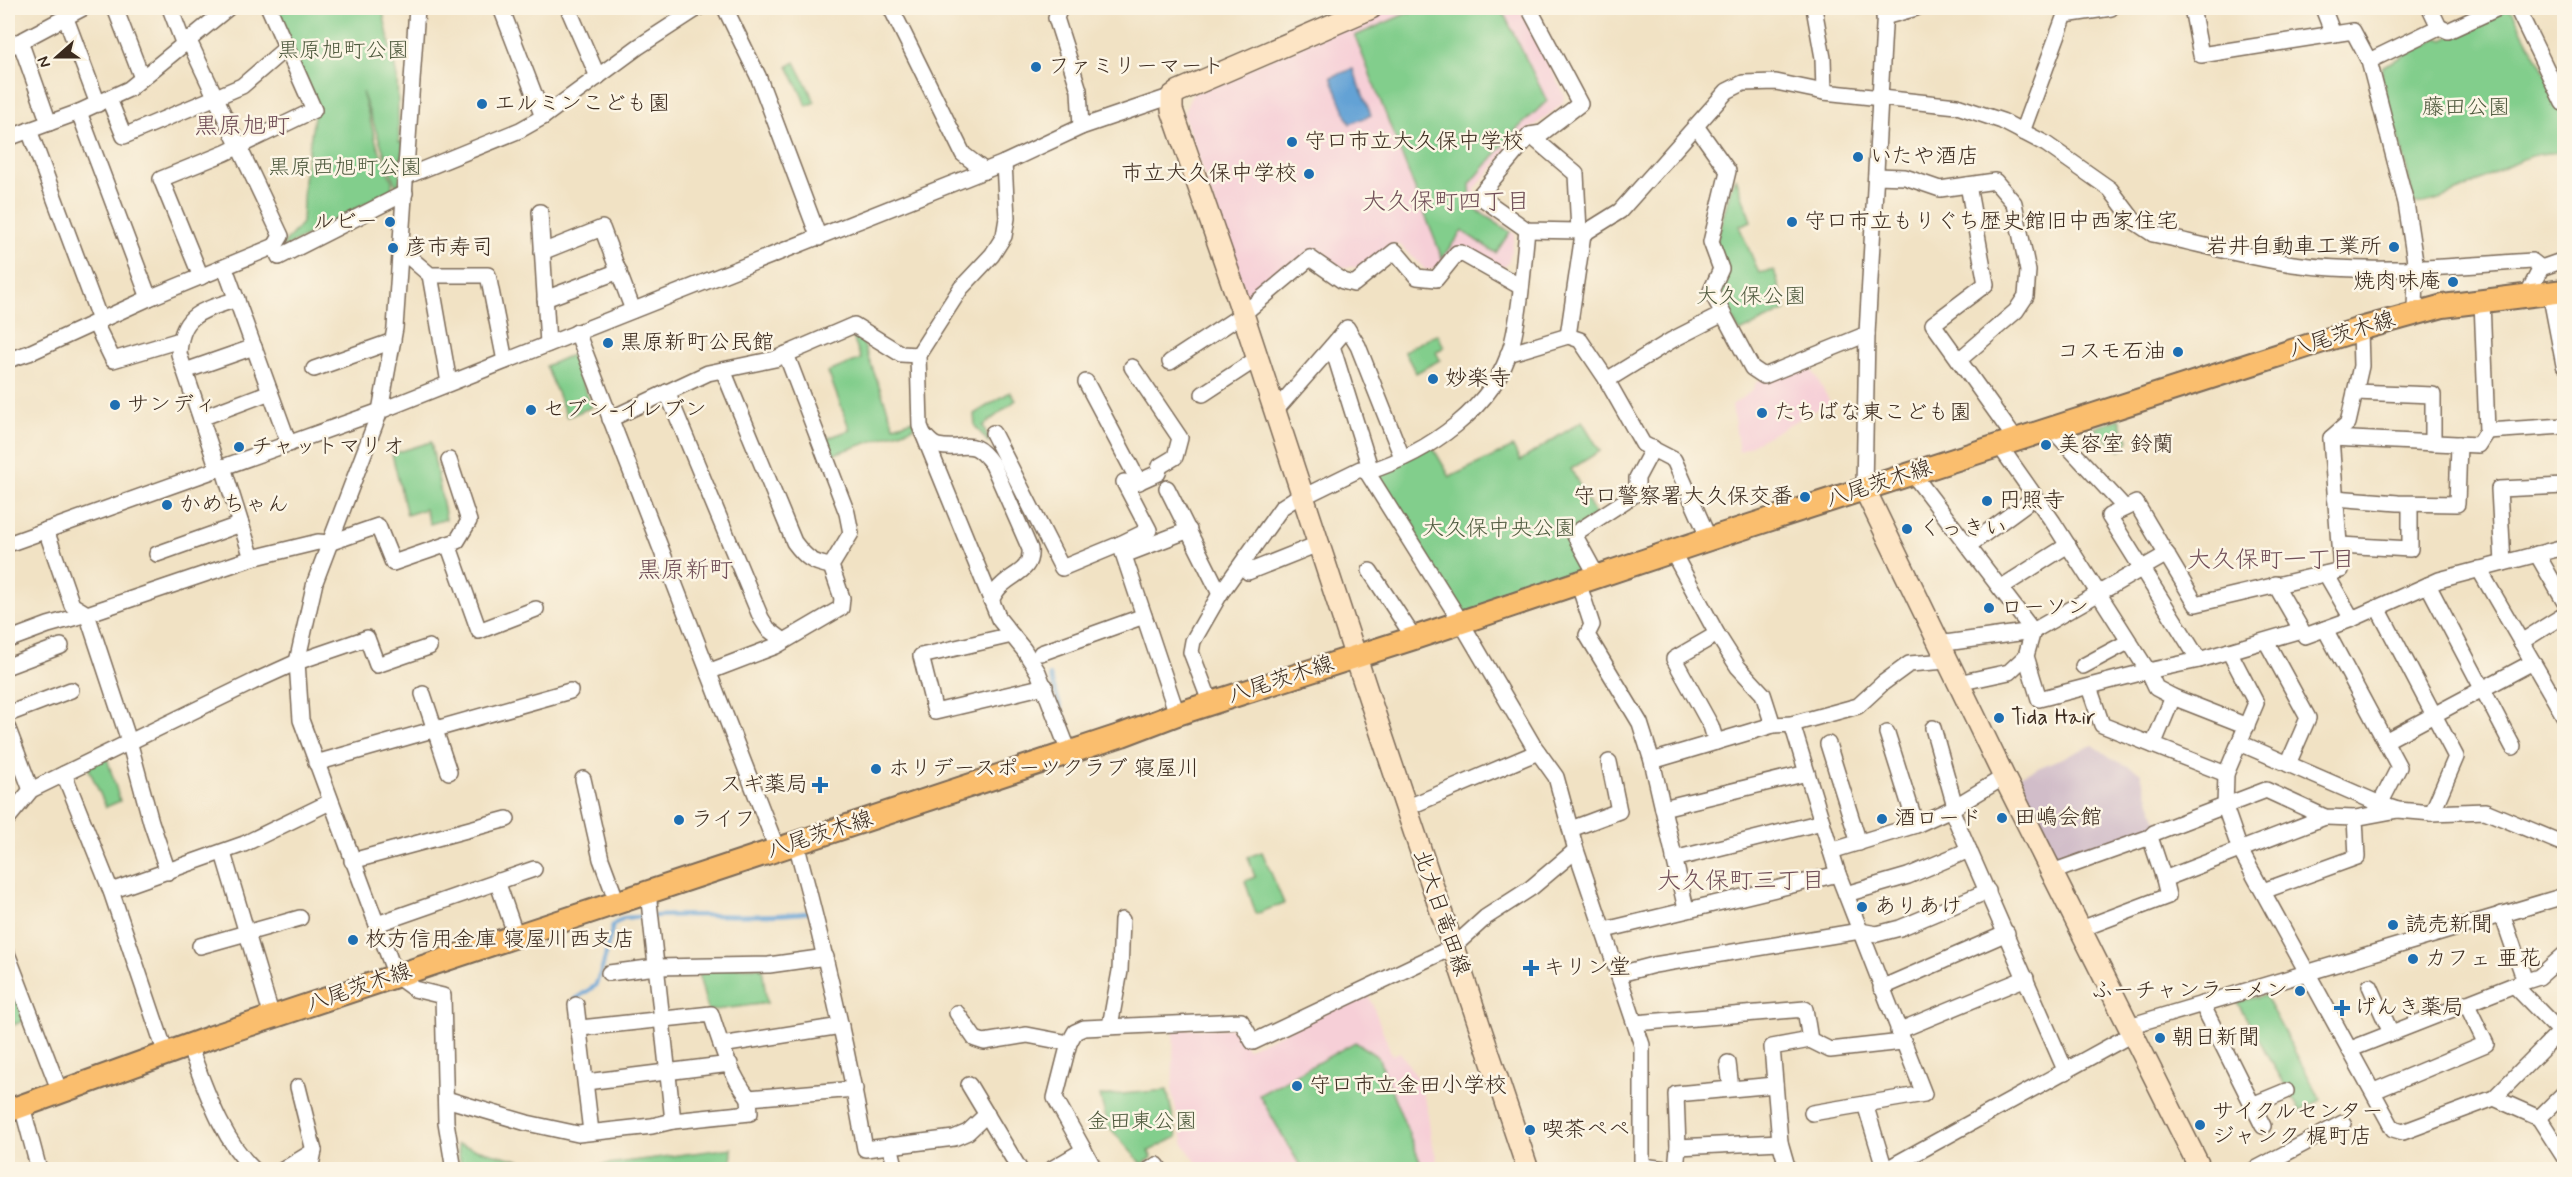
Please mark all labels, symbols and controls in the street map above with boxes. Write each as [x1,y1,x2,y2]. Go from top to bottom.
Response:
north arrow [27,27,87,87]
park label: 黒原旭町公園 [277,37,409,65]
text: N [33,53,56,71]
place label: ファミリーマート [1048,53,1224,81]
marker: ファミリーマート [1029,60,1043,74]
place label: エルミンこども園 [494,90,670,118]
park label: 藤田公園 [2422,94,2510,122]
marker: エルミンこども園 [475,97,489,111]
district label: 黒原旭町 [194,111,290,142]
place label: 守口市立大久保中学校 [1304,128,1524,156]
marker: 守口市立大久保中学校 [1285,135,1299,149]
place label: いたや酒店 [1870,143,1979,171]
marker: いたや酒店 [1851,150,1865,164]
park label: 黒原西旭町公園 [268,154,422,182]
place label: 市立大久保中学校 [1121,160,1297,188]
marker: 市立大久保中学校 [1302,167,1316,181]
district label: 大久保町四丁目 [1362,187,1530,218]
place label: ルビー [313,208,378,236]
place label: 守口市立もりぐち歴史館旧中西家住宅 [1804,208,2178,236]
marker: ルビー [383,215,397,229]
marker: 守口市立もりぐち歴史館旧中西家住宅 [1785,215,1799,229]
place label: 岩井自動車工業所 [2206,233,2382,261]
place label: 彦市寿司 [405,234,493,262]
marker: 岩井自動車工業所 [2387,240,2401,254]
marker: 彦市寿司 [386,241,400,255]
place label: 焼肉味庵 [2353,268,2441,296]
marker: 焼肉味庵 [2446,275,2460,289]
park label: 大久保公園 [1696,283,1806,311]
street label: 八尾茨木線 [2285,306,2399,364]
place label: 黒原新町公民館 [620,329,774,357]
marker: 黒原新町公民館 [601,336,615,350]
place label: コスモ石油 [2057,338,2166,366]
marker: コスモ石油 [2171,345,2185,359]
place label: 妙楽寺 [1445,365,1511,393]
marker: 妙楽寺 [1426,372,1440,386]
place label: サンディ [127,391,216,419]
place label: セブン-イレブン [543,396,707,424]
marker: サンディ [108,398,122,412]
place label: たちばな東こども園 [1774,399,1972,427]
marker: セブン-イレブン [524,403,538,417]
marker: たちばな東こども園 [1755,406,1769,420]
place label: 美容室 鈴蘭 [2058,431,2174,459]
place label: チャットマリオ [251,433,405,461]
marker: 美容室 鈴蘭 [2039,438,2053,452]
marker: チャットマリオ [232,440,246,454]
street label: 八尾茨木線 [1822,454,1936,514]
place label: 守口警察署大久保交番 [1573,483,1793,511]
place label: 円照寺 [1999,487,2065,515]
marker: 守口警察署大久保交番 [1798,490,1812,504]
place label: かめちゃん [179,491,289,519]
marker: 円照寺 [1980,494,1994,508]
marker: かめちゃん [160,498,174,512]
park label: 大久保中央公園 [1422,515,1576,543]
place label: くっきい [1919,515,2007,543]
marker: くっきい [1900,522,1914,536]
district label: 大久保町一丁目 [2187,545,2355,576]
district label: 黒原新町 [637,555,733,586]
place label: ローソン [2001,594,2089,622]
marker: ローソン [1982,601,1996,615]
street label: 八尾茨木線 [1224,650,1338,710]
place label: Tida Hair [2011,704,2096,732]
marker: Tida Hair [1992,711,2006,725]
place label: ホリデースポーツクラブ 寝屋川 [888,755,1200,783]
marker: ホリデースポーツクラブ 寝屋川 [869,762,883,776]
place label: スギ薬局 [720,771,808,799]
marker: スギ薬局 [813,778,827,792]
place label: 田嶋会館 [2014,804,2102,832]
street label: 八尾茨木線 [763,805,877,865]
place label: 酒ロード [1894,805,1982,833]
place label: ライフ [691,806,756,834]
marker: 田嶋会館 [1995,811,2009,825]
marker: 酒ロード [1875,812,1889,826]
marker: ライフ [672,813,686,827]
street label: 北大日竜田線 [1406,846,1476,980]
district label: 大久保町三丁目 [1657,866,1825,897]
place label: ありあけ [1874,893,1962,921]
marker: ありあけ [1855,900,1869,914]
place label: 読売新聞 [2405,911,2493,939]
marker: 読売新聞 [2386,918,2400,932]
place label: 枚方信用金庫 寝屋川西支店 [365,926,635,954]
marker: 枚方信用金庫 寝屋川西支店 [346,933,360,947]
place label: カフェ 亜花 [2425,945,2541,973]
marker: カフェ 亜花 [2406,952,2420,966]
place label: キリン堂 [1543,954,1631,982]
street label: 八尾茨木線 [302,957,416,1019]
marker: キリン堂 [1524,961,1538,975]
place label: ふーチャンラーメン [2091,977,2288,1005]
marker: ふーチャンラーメン [2293,984,2307,998]
place label: げんき薬局 [2354,994,2464,1022]
marker: げんき薬局 [2335,1001,2349,1015]
place label: 朝日新聞 [2172,1024,2260,1052]
marker: 朝日新聞 [2153,1031,2167,1045]
place label: 守口市立金田小学校 [1309,1072,1507,1100]
marker: 守口市立金田小学校 [1290,1079,1304,1093]
place label: サイクルセンター ジャンク 梶町店 [2212,1098,2384,1151]
park label: 金田東公園 [1087,1108,1197,1136]
place label: 喫茶ペペ [1542,1116,1630,1144]
marker: サイクルセンター ジャンク 梶町店 [2193,1118,2207,1132]
marker: 喫茶ペペ [1523,1123,1537,1137]

